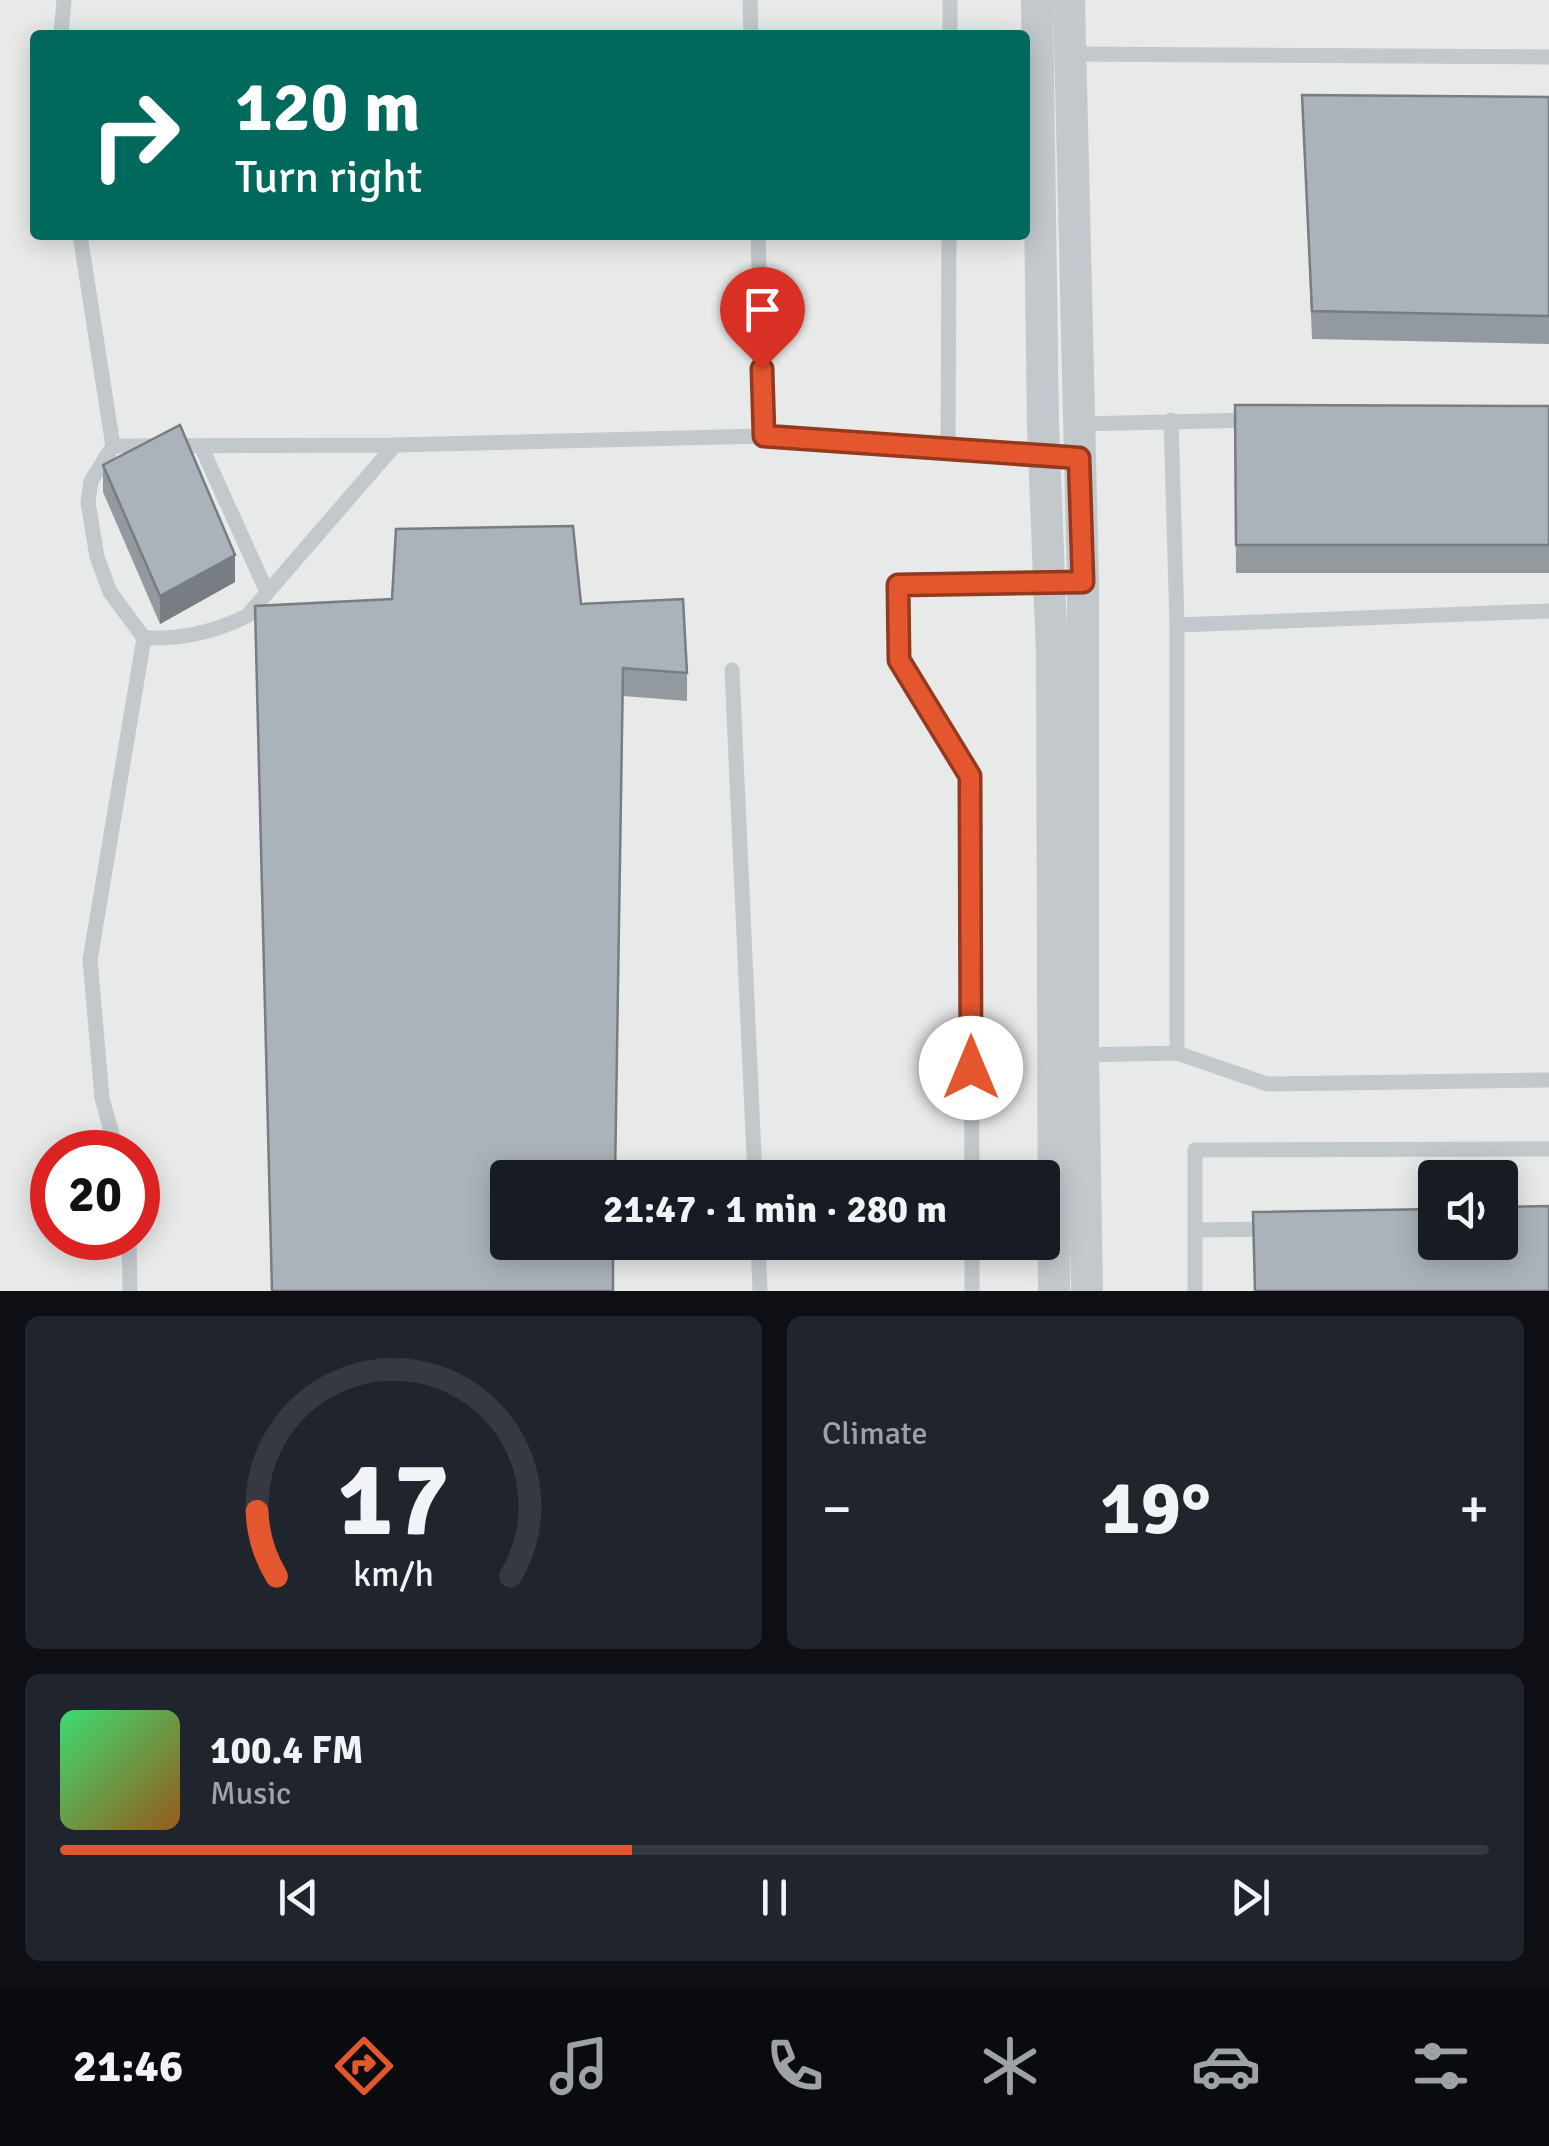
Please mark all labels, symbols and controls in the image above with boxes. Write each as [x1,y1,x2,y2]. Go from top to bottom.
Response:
text: 120 m [235,64,420,150]
icon: right [70,70,200,200]
text: Turn right [235,150,423,205]
pin [720,267,805,370]
icon: arrive [735,282,790,337]
position arrow [919,1016,1023,1120]
speed limit sign: 20 [30,1130,160,1260]
map controls [1418,1160,1518,1260]
button: sound [1418,1160,1518,1260]
text: 21:47 · 1 min · 280 m [603,1186,947,1233]
text: Climate [822,1414,928,1453]
text: 17 [337,1436,450,1564]
text: 19° [1100,1462,1211,1555]
text: − [822,1475,852,1543]
text: + [1459,1475,1489,1543]
text: km/h [353,1552,434,1596]
text: 100.4 FM [210,1727,363,1774]
text: Music [210,1774,291,1813]
icon: previous [271,1870,326,1925]
icon: pause [747,1870,802,1925]
icon: next [1223,1870,1278,1925]
icon: directions [329,2031,399,2101]
icon: music [544,2031,614,2101]
icon: phone [760,2031,830,2101]
icon: climate [975,2031,1045,2101]
icon: car [1191,2031,1261,2101]
icon: filters [1406,2031,1476,2101]
text: 21:46 [73,2039,183,2094]

